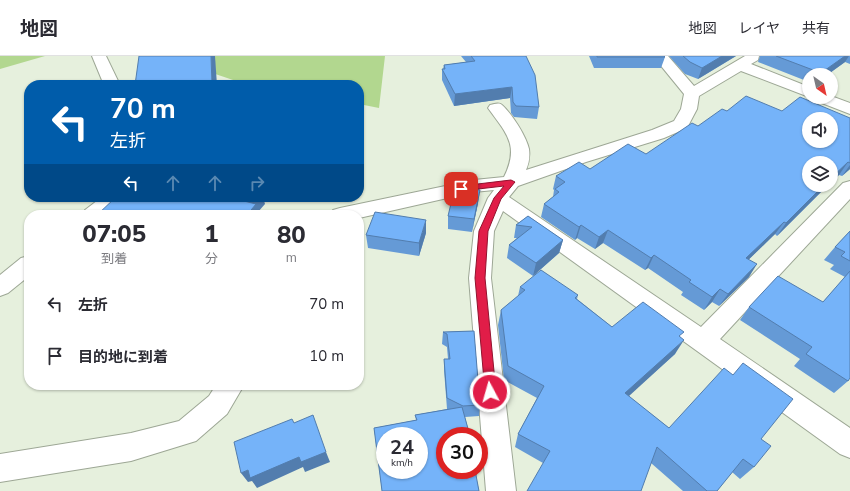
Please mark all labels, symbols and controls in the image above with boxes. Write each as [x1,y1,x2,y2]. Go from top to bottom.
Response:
text: 地図 [20,16,58,42]
text: 地図 [688,19,716,38]
text: レイヤ [738,19,780,38]
text: 共有 [802,19,830,38]
north arrow [802,68,838,104]
map controls [802,68,838,192]
text: 70 m [110,90,176,128]
icon: left [44,96,96,148]
button: sound [802,112,838,148]
text: 左折 [110,129,146,153]
button: layers [802,156,838,192]
icon: left [120,172,142,194]
icon: ahead [162,172,184,194]
icon: ahead [204,172,226,194]
icon: right [246,172,268,194]
pin [444,172,478,206]
icon: arrive [450,178,472,200]
text: 07:05 [82,218,146,250]
text: 1 [204,218,219,250]
text: 80 [277,219,306,251]
text: m [286,249,297,267]
text: 到着 [101,250,127,268]
text: 分 [205,250,218,268]
icon: left [44,293,66,315]
text: 70 m [309,294,344,314]
text: 左折 [78,295,108,315]
icon: arrive [44,345,66,367]
text: 10 m [309,346,344,366]
text: 目的地に到着 [78,347,168,367]
position arrow [469,371,511,413]
speed limit sign: 30 [436,427,488,479]
text: 24 [390,434,414,461]
text: km/h [391,456,413,470]

